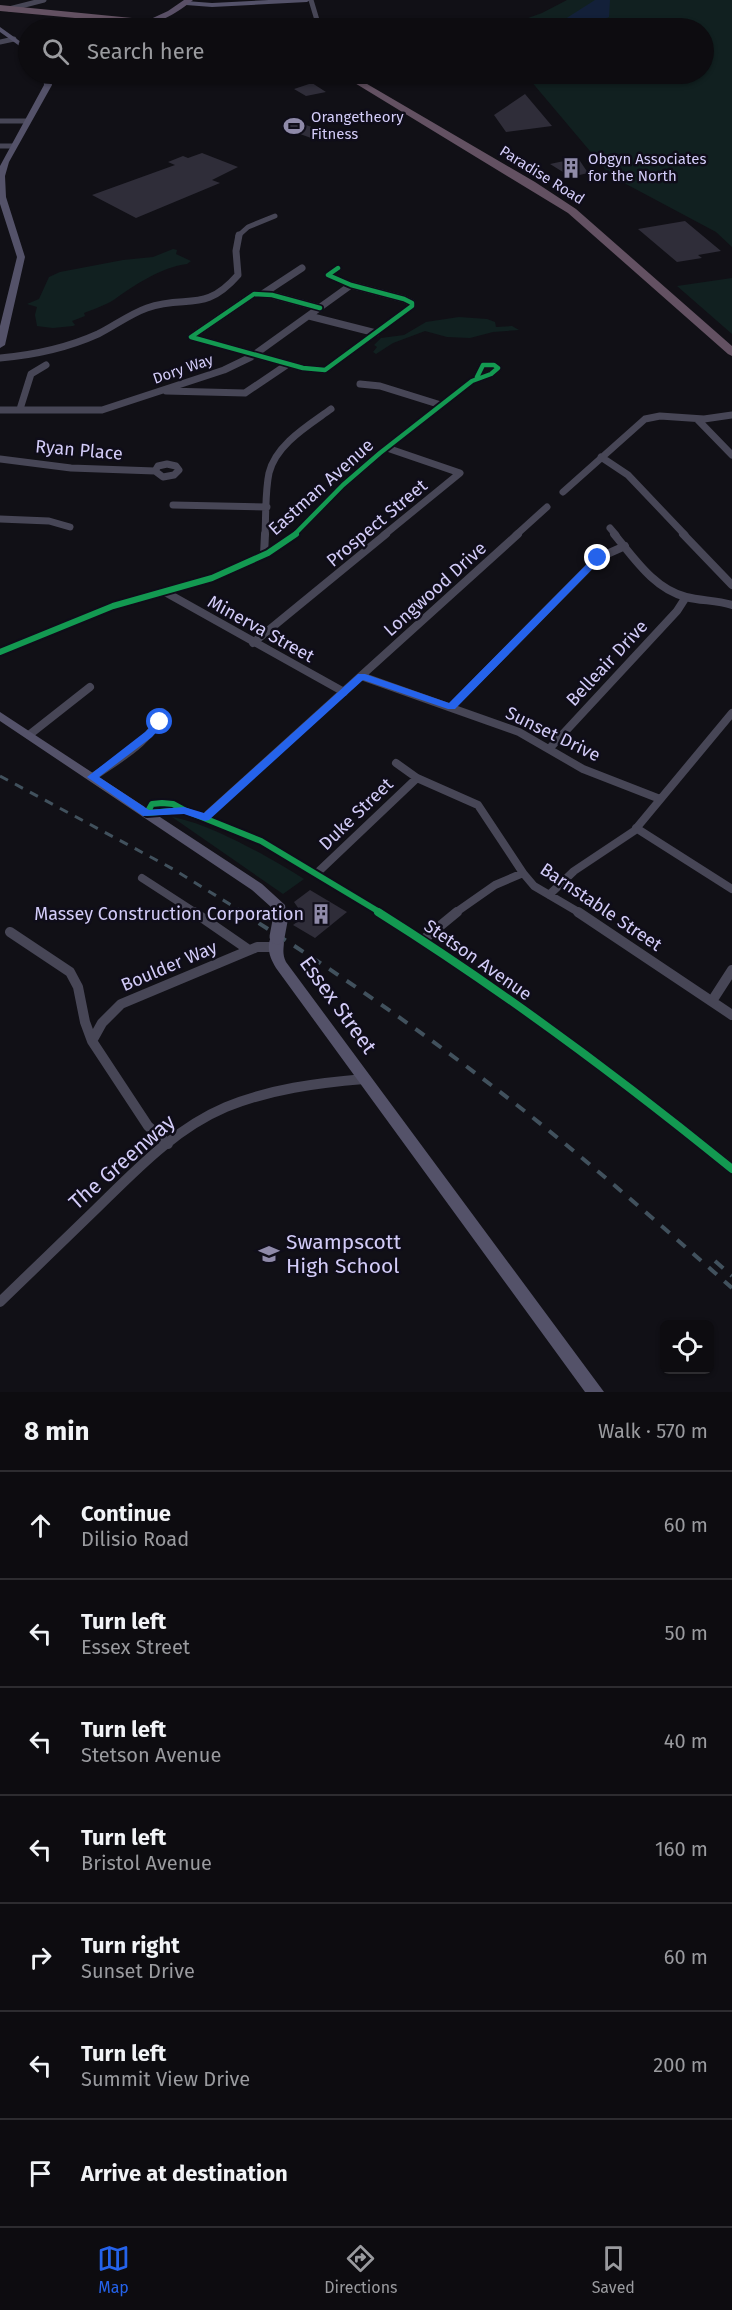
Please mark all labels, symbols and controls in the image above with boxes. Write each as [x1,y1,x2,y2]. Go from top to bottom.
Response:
search box [18,18,714,84]
icon: search [39,35,72,68]
text: Search here [87,38,205,65]
place label: Orangetheory Fitness [311,108,404,143]
sports icon: Orangetheory Fitness [282,114,306,138]
street label: Paradise Road [496,142,588,208]
place label: Obgyn Associates for the North [588,150,706,185]
building icon: Obgyn Associates for the North [559,156,583,180]
street label: Dory Way [150,350,216,388]
street label: Eastman Avenue [264,434,378,540]
street label: Ryan Place [34,435,124,465]
street label: Prospect Street [322,474,432,571]
street label: Longwood Drive [379,537,491,641]
route end [584,544,610,570]
street label: Minerva Street [204,591,319,668]
street label: Belleair Drive [562,615,652,711]
street label: Sunset Drive [502,702,604,766]
route start [146,708,172,734]
street label: Duke Street [314,773,398,855]
street label: Barnstable Street [536,858,666,956]
building icon: Massey Construction Corporation [309,902,333,926]
place label: Massey Construction Corporation [34,903,304,925]
street label: Stetson Avenue [420,915,536,1005]
street label: Boulder Way [118,936,220,996]
street label: Essex Street [294,951,382,1059]
street label: The Greenway [64,1108,181,1215]
place label: Swampscott High School [286,1229,401,1279]
school or university icon: Swampscott High School [257,1242,281,1266]
map controls [660,1320,714,1374]
button: locate [660,1320,714,1374]
text: 8 min [24,1416,90,1447]
text: Walk · 570 m [598,1419,708,1443]
text: Continue [81,1500,171,1527]
icon: ahead [24,1509,57,1542]
text: 60 m [664,1513,708,1537]
text: Dilisio Road [81,1527,189,1551]
text: Turn left [81,1608,166,1635]
icon: left [24,1617,57,1650]
text: 50 m [664,1621,708,1645]
text: Essex Street [81,1635,190,1659]
text: Turn left [81,1716,166,1743]
icon: left [24,1725,57,1758]
text: 40 m [664,1729,708,1753]
text: Stetson Avenue [81,1743,221,1767]
text: Turn left [81,1824,166,1851]
icon: left [24,1833,57,1866]
text: 160 m [655,1837,708,1861]
text: Bristol Avenue [81,1851,212,1875]
text: Turn right [81,1932,180,1959]
icon: right [24,1941,57,1974]
text: 60 m [664,1945,708,1969]
text: Sunset Drive [81,1959,195,1983]
text: Turn left [81,2040,166,2067]
icon: left [24,2049,57,2082]
text: 200 m [653,2053,708,2077]
text: Summit View Drive [81,2067,250,2091]
icon: arrive [24,2157,57,2190]
text: Arrive at destination [81,2160,288,2187]
tab: Map [97,2242,130,2297]
tab: Directions [324,2242,398,2297]
tab: Saved [592,2242,635,2297]

